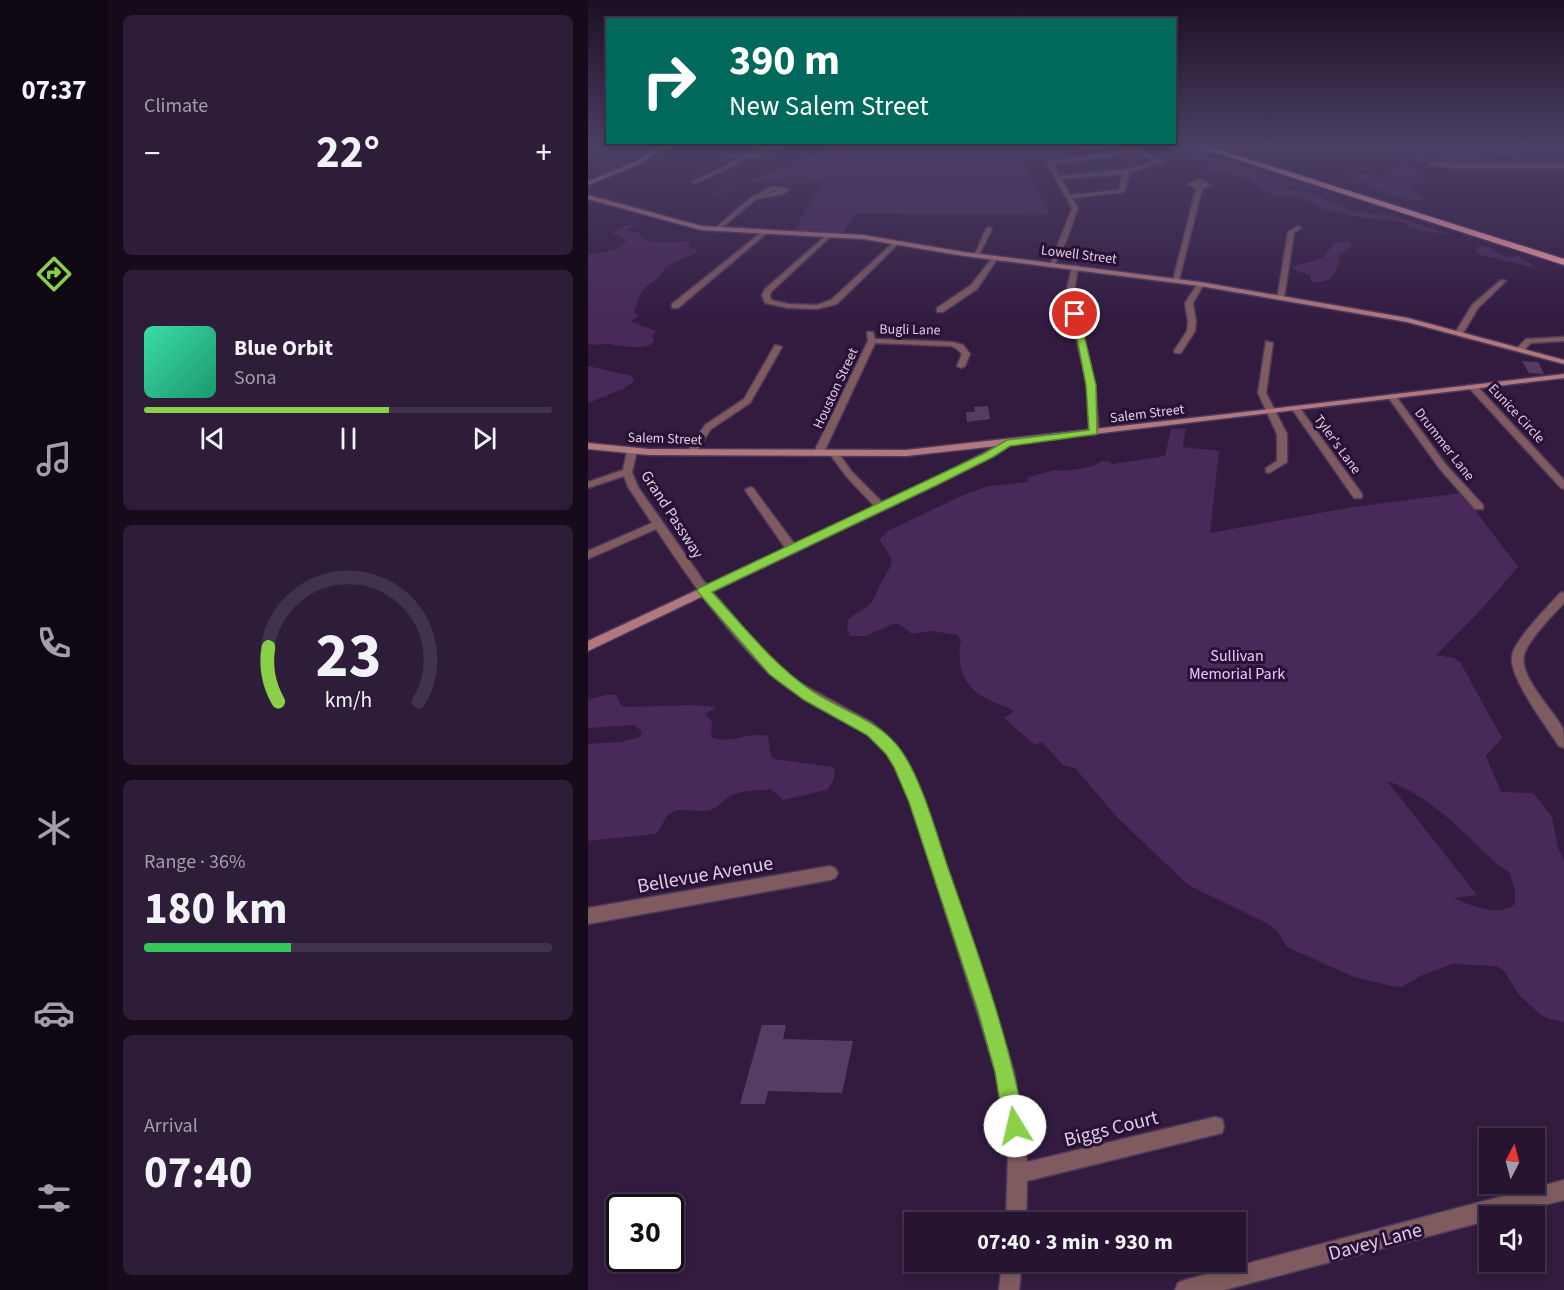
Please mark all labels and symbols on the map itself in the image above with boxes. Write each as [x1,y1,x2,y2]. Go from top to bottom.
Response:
street label: Lowell Street [1040,240,1118,270]
pin [1049,288,1100,339]
street label: Bugli Lane [879,319,941,341]
street label: Houston Street [808,344,864,432]
street label: Eunice Circle [1483,379,1549,448]
street label: Salem Street [1109,399,1186,428]
street label: Drummer Lane [1409,404,1479,485]
street label: Tyler's Lane [1309,411,1366,479]
street label: Salem Street [627,428,703,450]
street label: Grand Passway [636,466,709,563]
park label: Sullivan Memorial Park [1189,645,1285,685]
street label: Bellevue Avenue [635,849,775,901]
position arrow [983,1094,1047,1158]
street label: Biggs Court [1061,1104,1161,1154]
north arrow [1479,1128,1545,1194]
speed limit sign: 30 [606,1194,684,1272]
street label: Davey Lane [1325,1216,1425,1268]

